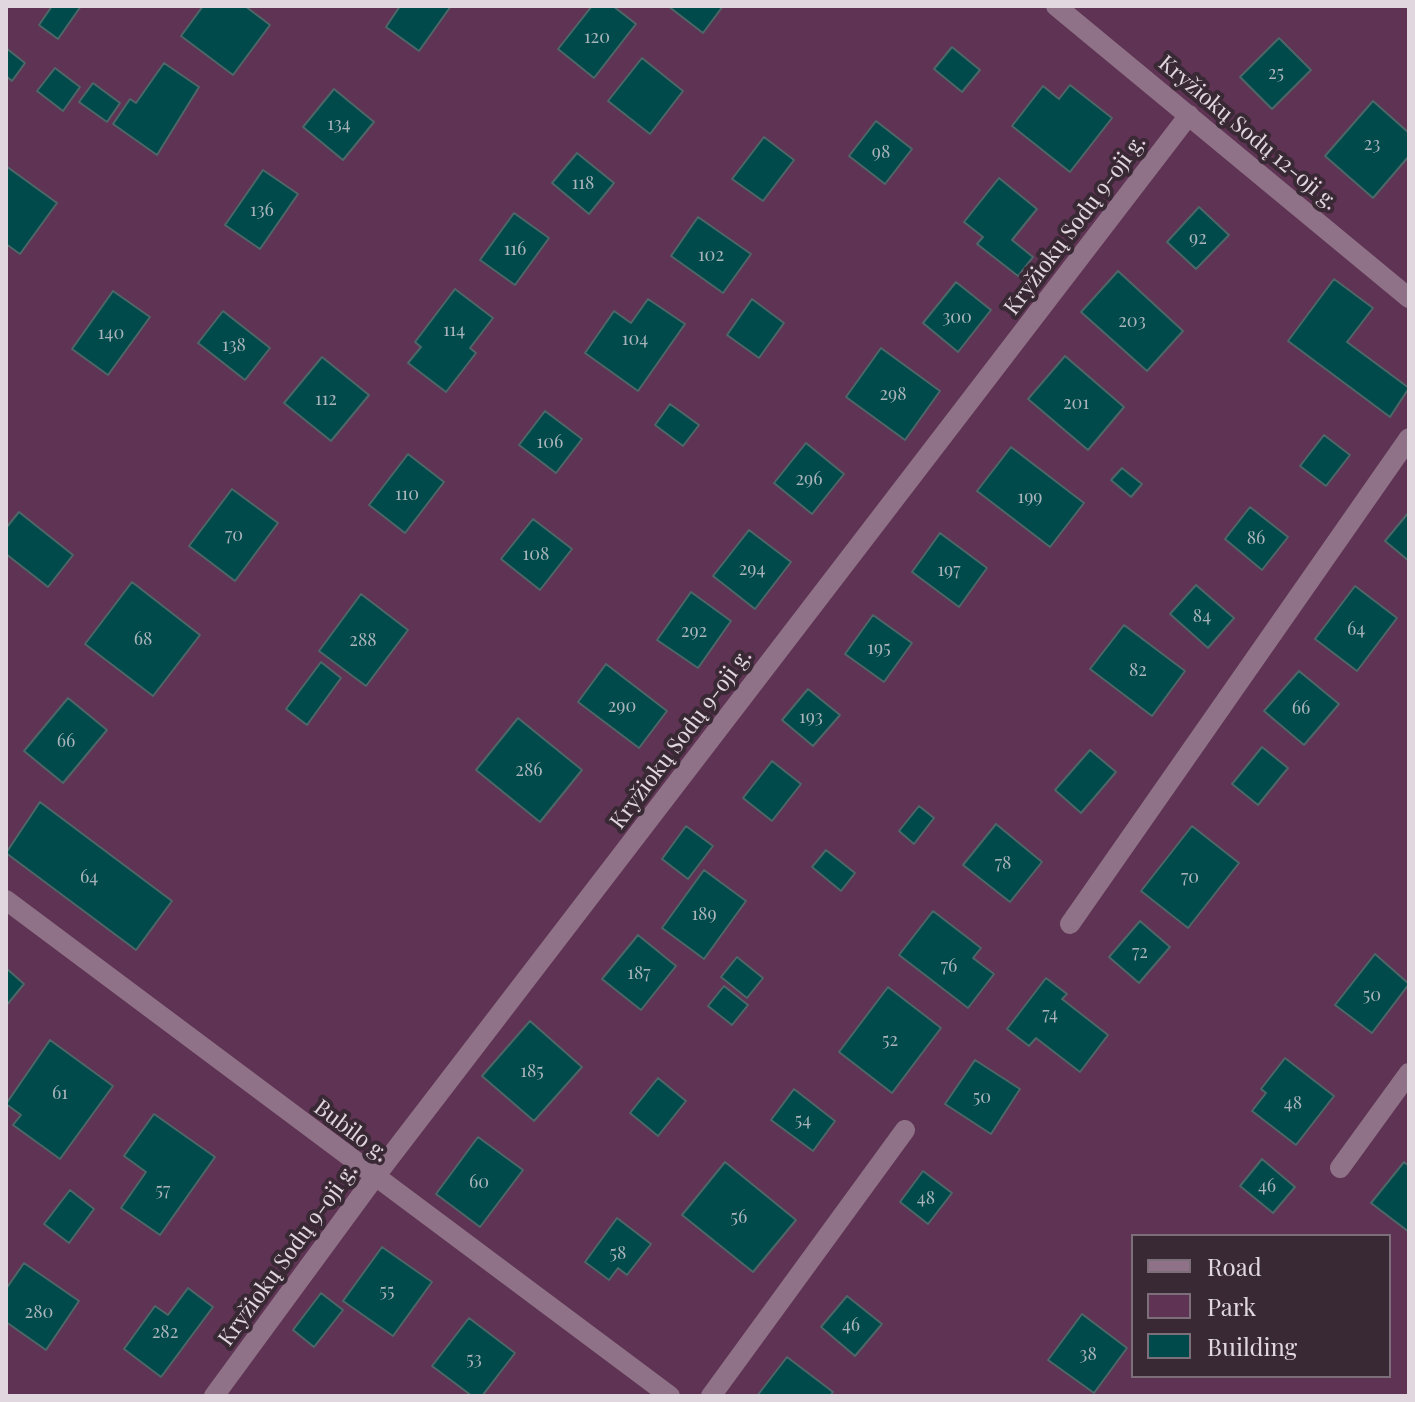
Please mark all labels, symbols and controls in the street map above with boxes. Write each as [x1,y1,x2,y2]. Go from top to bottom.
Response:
house number: 120 [584,26,610,48]
street label: Kryžiokų Sodų 12-oji g. [1153,50,1343,216]
house number: 25 [1268,62,1284,84]
house number: 134 [327,113,351,135]
street label: Kryžiokų Sodų 9-oji g. [999,130,1151,320]
house number: 23 [1364,133,1380,155]
house number: 98 [872,141,890,163]
house number: 118 [572,172,594,194]
house number: 136 [250,199,274,221]
house number: 92 [1189,227,1207,249]
house number: 116 [504,238,526,260]
house number: 102 [698,244,724,266]
house number: 300 [942,306,972,328]
house number: 203 [1118,310,1146,332]
house number: 114 [443,319,465,341]
house number: 140 [98,322,124,344]
house number: 104 [622,328,648,350]
house number: 138 [222,334,246,356]
house number: 298 [879,383,907,405]
house number: 112 [315,388,337,410]
house number: 201 [1063,392,1089,414]
house number: 106 [537,431,563,453]
house number: 296 [795,468,823,490]
house number: 110 [395,483,419,505]
house number: 199 [1018,486,1042,508]
house number: 70 [225,524,243,546]
house number: 86 [1247,527,1265,549]
house number: 108 [523,543,549,565]
house number: 294 [739,558,765,580]
house number: 197 [937,559,961,581]
house number: 84 [1193,605,1211,627]
house number: 64 [1347,618,1365,640]
house number: 292 [681,620,707,642]
house number: 68 [134,628,152,650]
house number: 288 [349,629,377,651]
house number: 195 [867,637,891,659]
street label: Kryžiokų Sodų 9-oji g. [605,644,757,834]
house number: 82 [1129,659,1147,681]
house number: 290 [608,695,636,717]
house number: 66 [1292,697,1310,719]
house number: 193 [799,706,823,728]
house number: 66 [57,730,75,752]
house number: 286 [515,759,543,781]
house number: 78 [995,852,1011,874]
house number: 64 [80,866,98,888]
house number: 70 [1181,866,1199,888]
house number: 189 [691,903,717,925]
house number: 72 [1132,941,1148,963]
house number: 76 [941,955,957,977]
house number: 187 [627,962,651,984]
house number: 50 [1363,984,1381,1006]
house number: 74 [1042,1003,1058,1025]
house number: 52 [882,1029,898,1051]
house number: 185 [520,1060,544,1082]
house number: 61 [52,1082,68,1104]
house number: 50 [973,1086,991,1108]
house number: 48 [1284,1092,1302,1114]
street label: Bubilo g. [309,1095,393,1167]
house number: 54 [795,1109,811,1131]
street label: Kryžiokų Sodų 9-oji g. [213,1159,363,1351]
house number: 60 [469,1171,489,1193]
house number: 46 [1258,1175,1276,1197]
house number: 57 [156,1179,170,1201]
house number: 48 [917,1187,935,1209]
house number: 56 [731,1206,747,1228]
legend [1131,1234,1391,1378]
house number: 58 [610,1242,626,1264]
text: Road [1207,1250,1262,1282]
house number: 55 [380,1280,394,1302]
text: Park [1207,1290,1256,1322]
house number: 280 [25,1301,53,1323]
house number: 46 [842,1314,860,1336]
house number: 282 [152,1321,178,1343]
text: Building [1207,1330,1297,1362]
house number: 38 [1079,1343,1097,1365]
house number: 53 [466,1348,482,1370]

